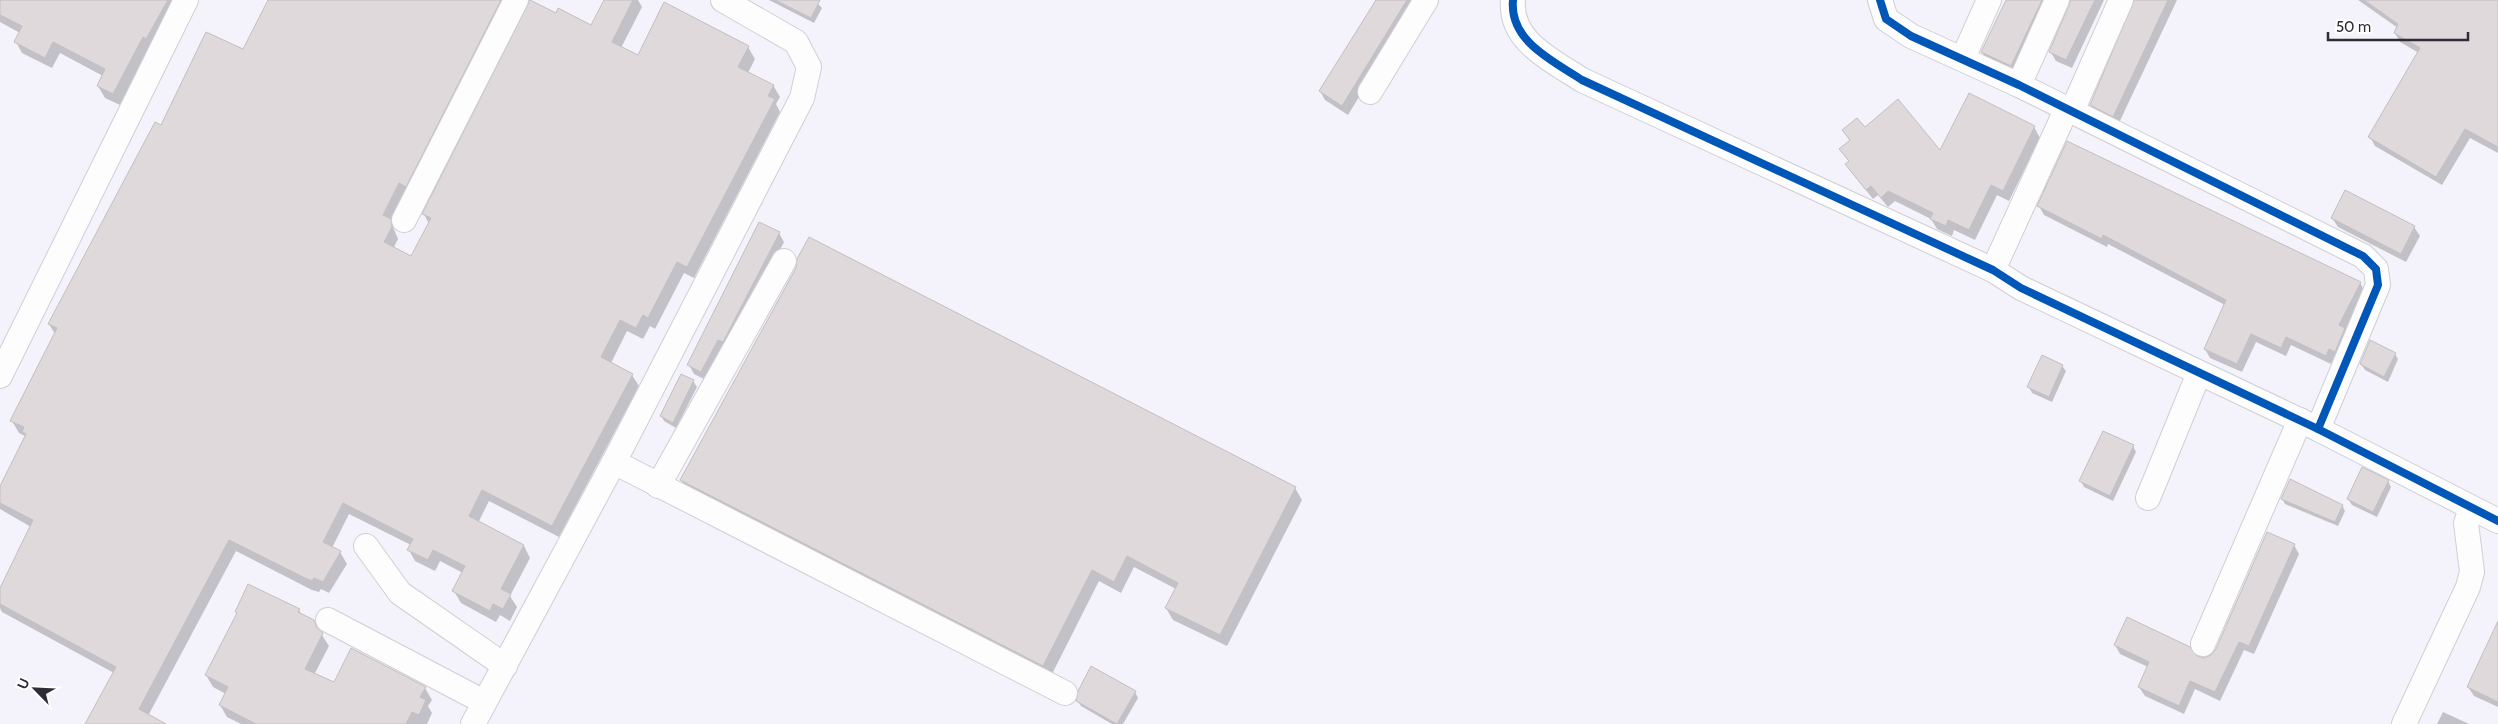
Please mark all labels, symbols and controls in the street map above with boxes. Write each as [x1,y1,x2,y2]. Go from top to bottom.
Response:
scale bar [2328,10,2468,42]
text: 50 m [2336,18,2371,36]
north arrow [10,664,60,714]
text: U [13,675,33,692]

